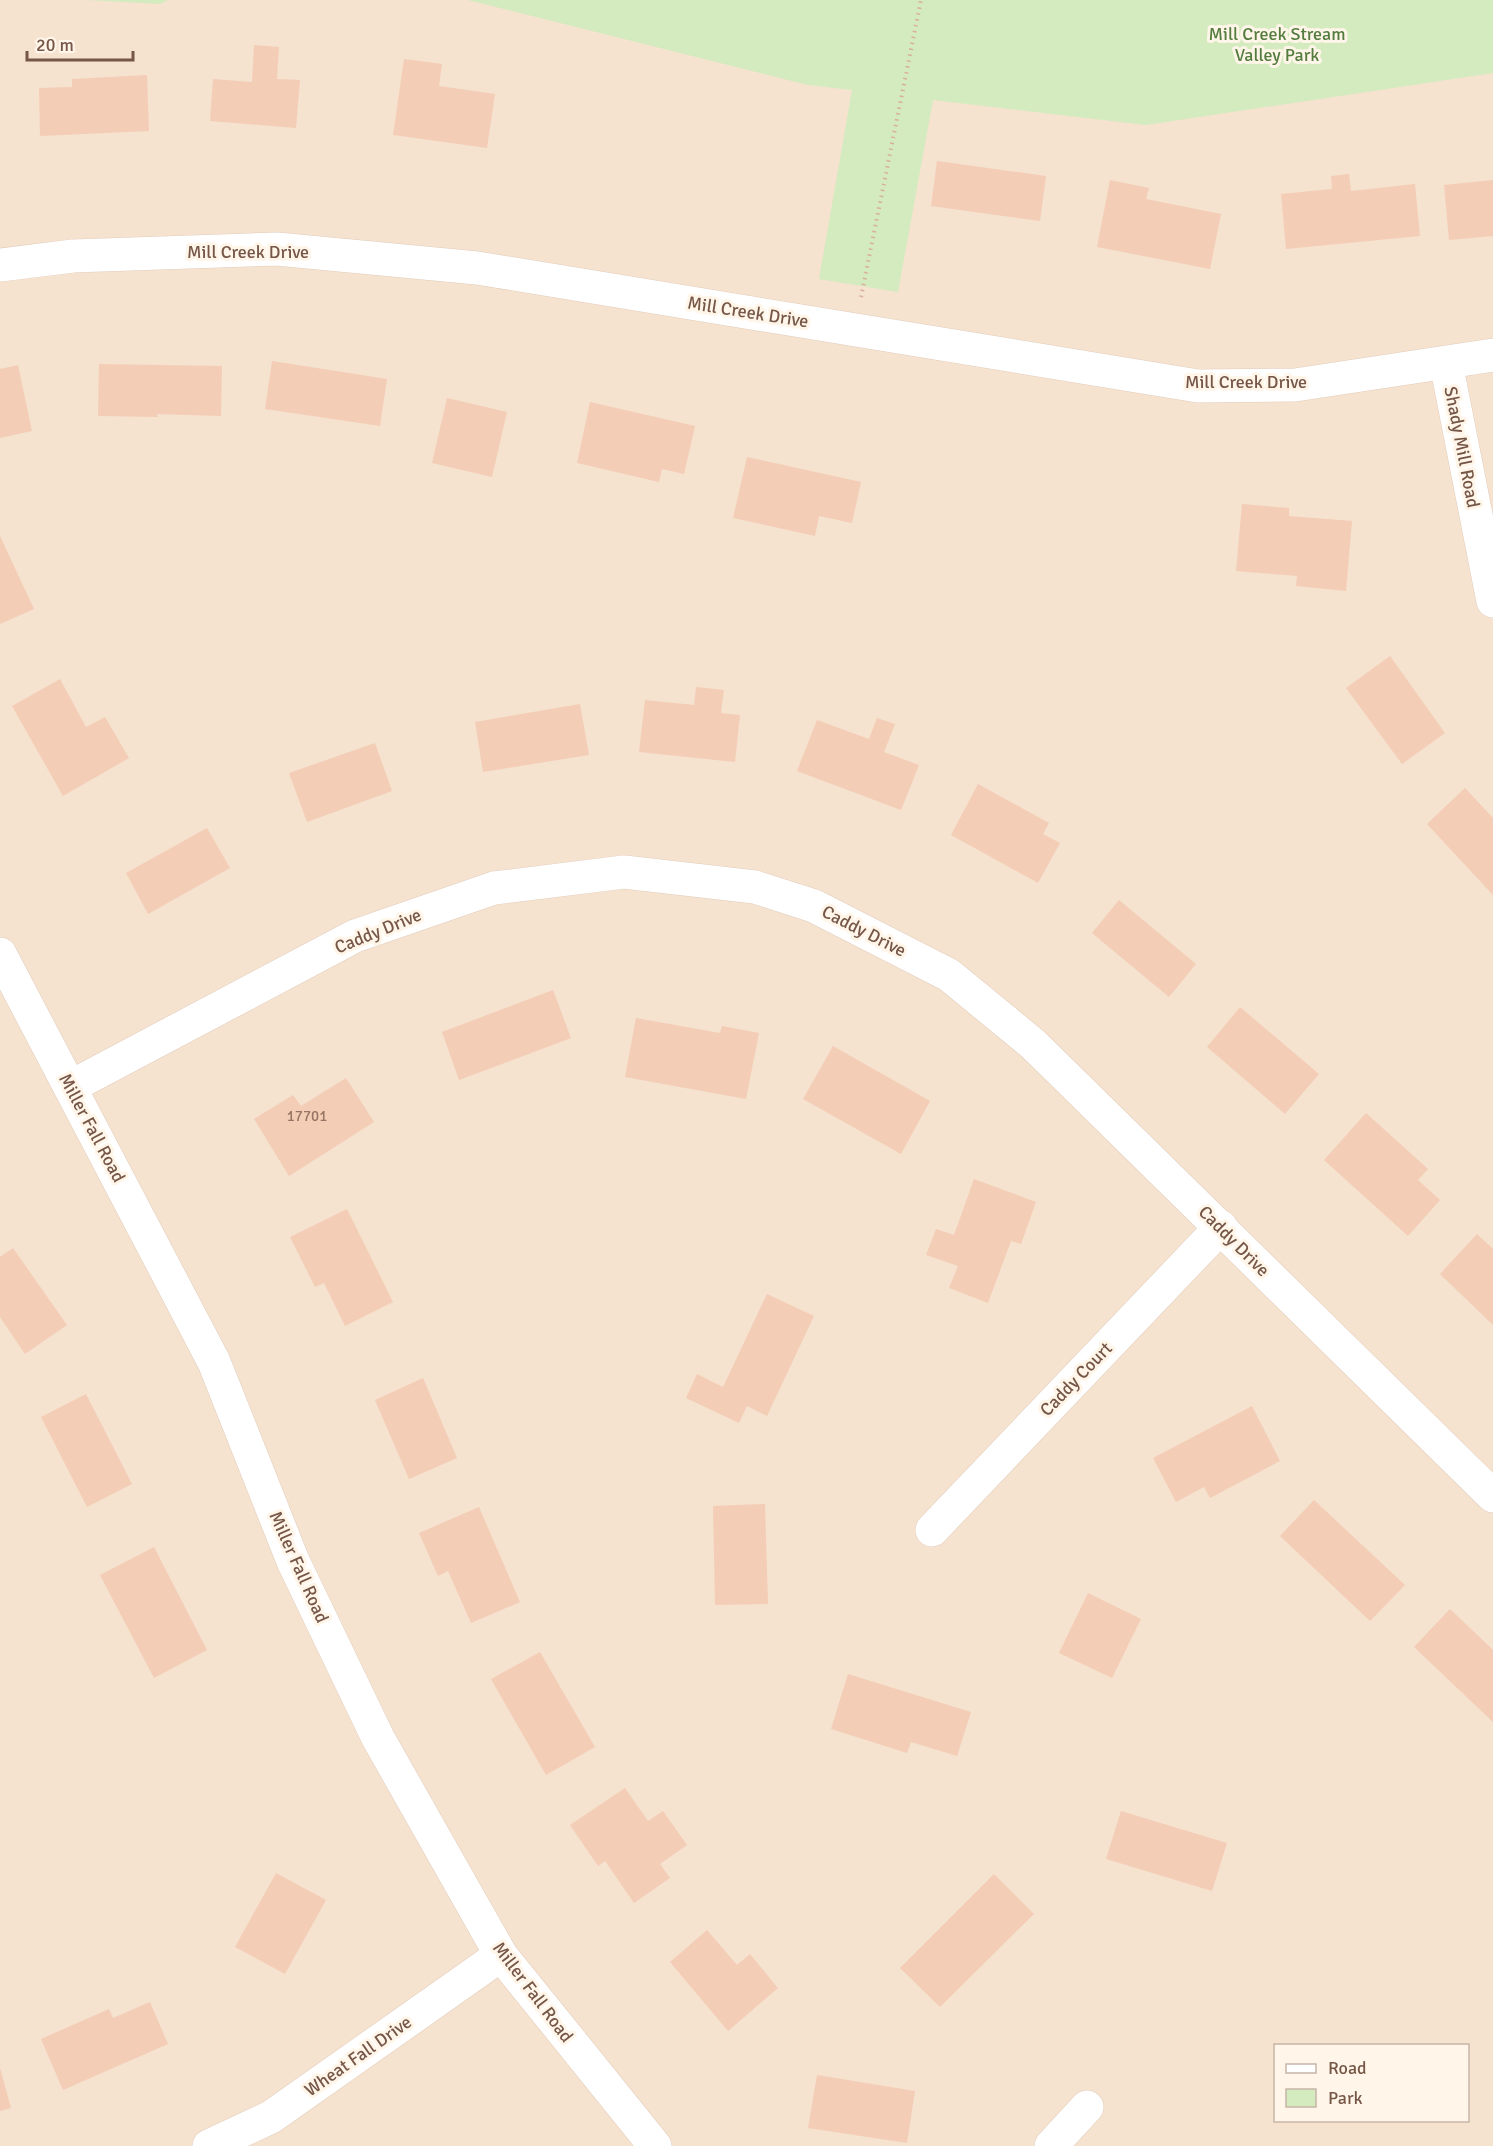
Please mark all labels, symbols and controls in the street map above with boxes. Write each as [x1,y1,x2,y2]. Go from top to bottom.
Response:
park label: Mill Creek Stream Valley Park [1209,23,1346,66]
scale bar [27,24,134,62]
text: 20 m [36,34,74,56]
street label: Mill Creek Drive [187,241,309,263]
street label: Mill Creek Drive [686,292,810,332]
street label: Mill Creek Drive [1185,371,1307,393]
street label: Shady Mill Road [1439,385,1485,509]
street label: Caddy Drive [818,900,910,962]
street label: Caddy Drive [331,904,425,958]
street label: Miller Fall Road [54,1070,130,1186]
house number: 17701 [287,1107,327,1125]
street label: Caddy Drive [1194,1201,1274,1281]
street label: Caddy Court [1035,1337,1117,1421]
street label: Miller Fall Road [265,1508,333,1626]
street label: Miller Fall Road [488,1937,578,2047]
street label: Wheat Fall Drive [300,2011,416,2101]
legend [1274,2044,1469,2122]
text: Road [1328,2057,1367,2079]
text: Park [1328,2087,1363,2109]

